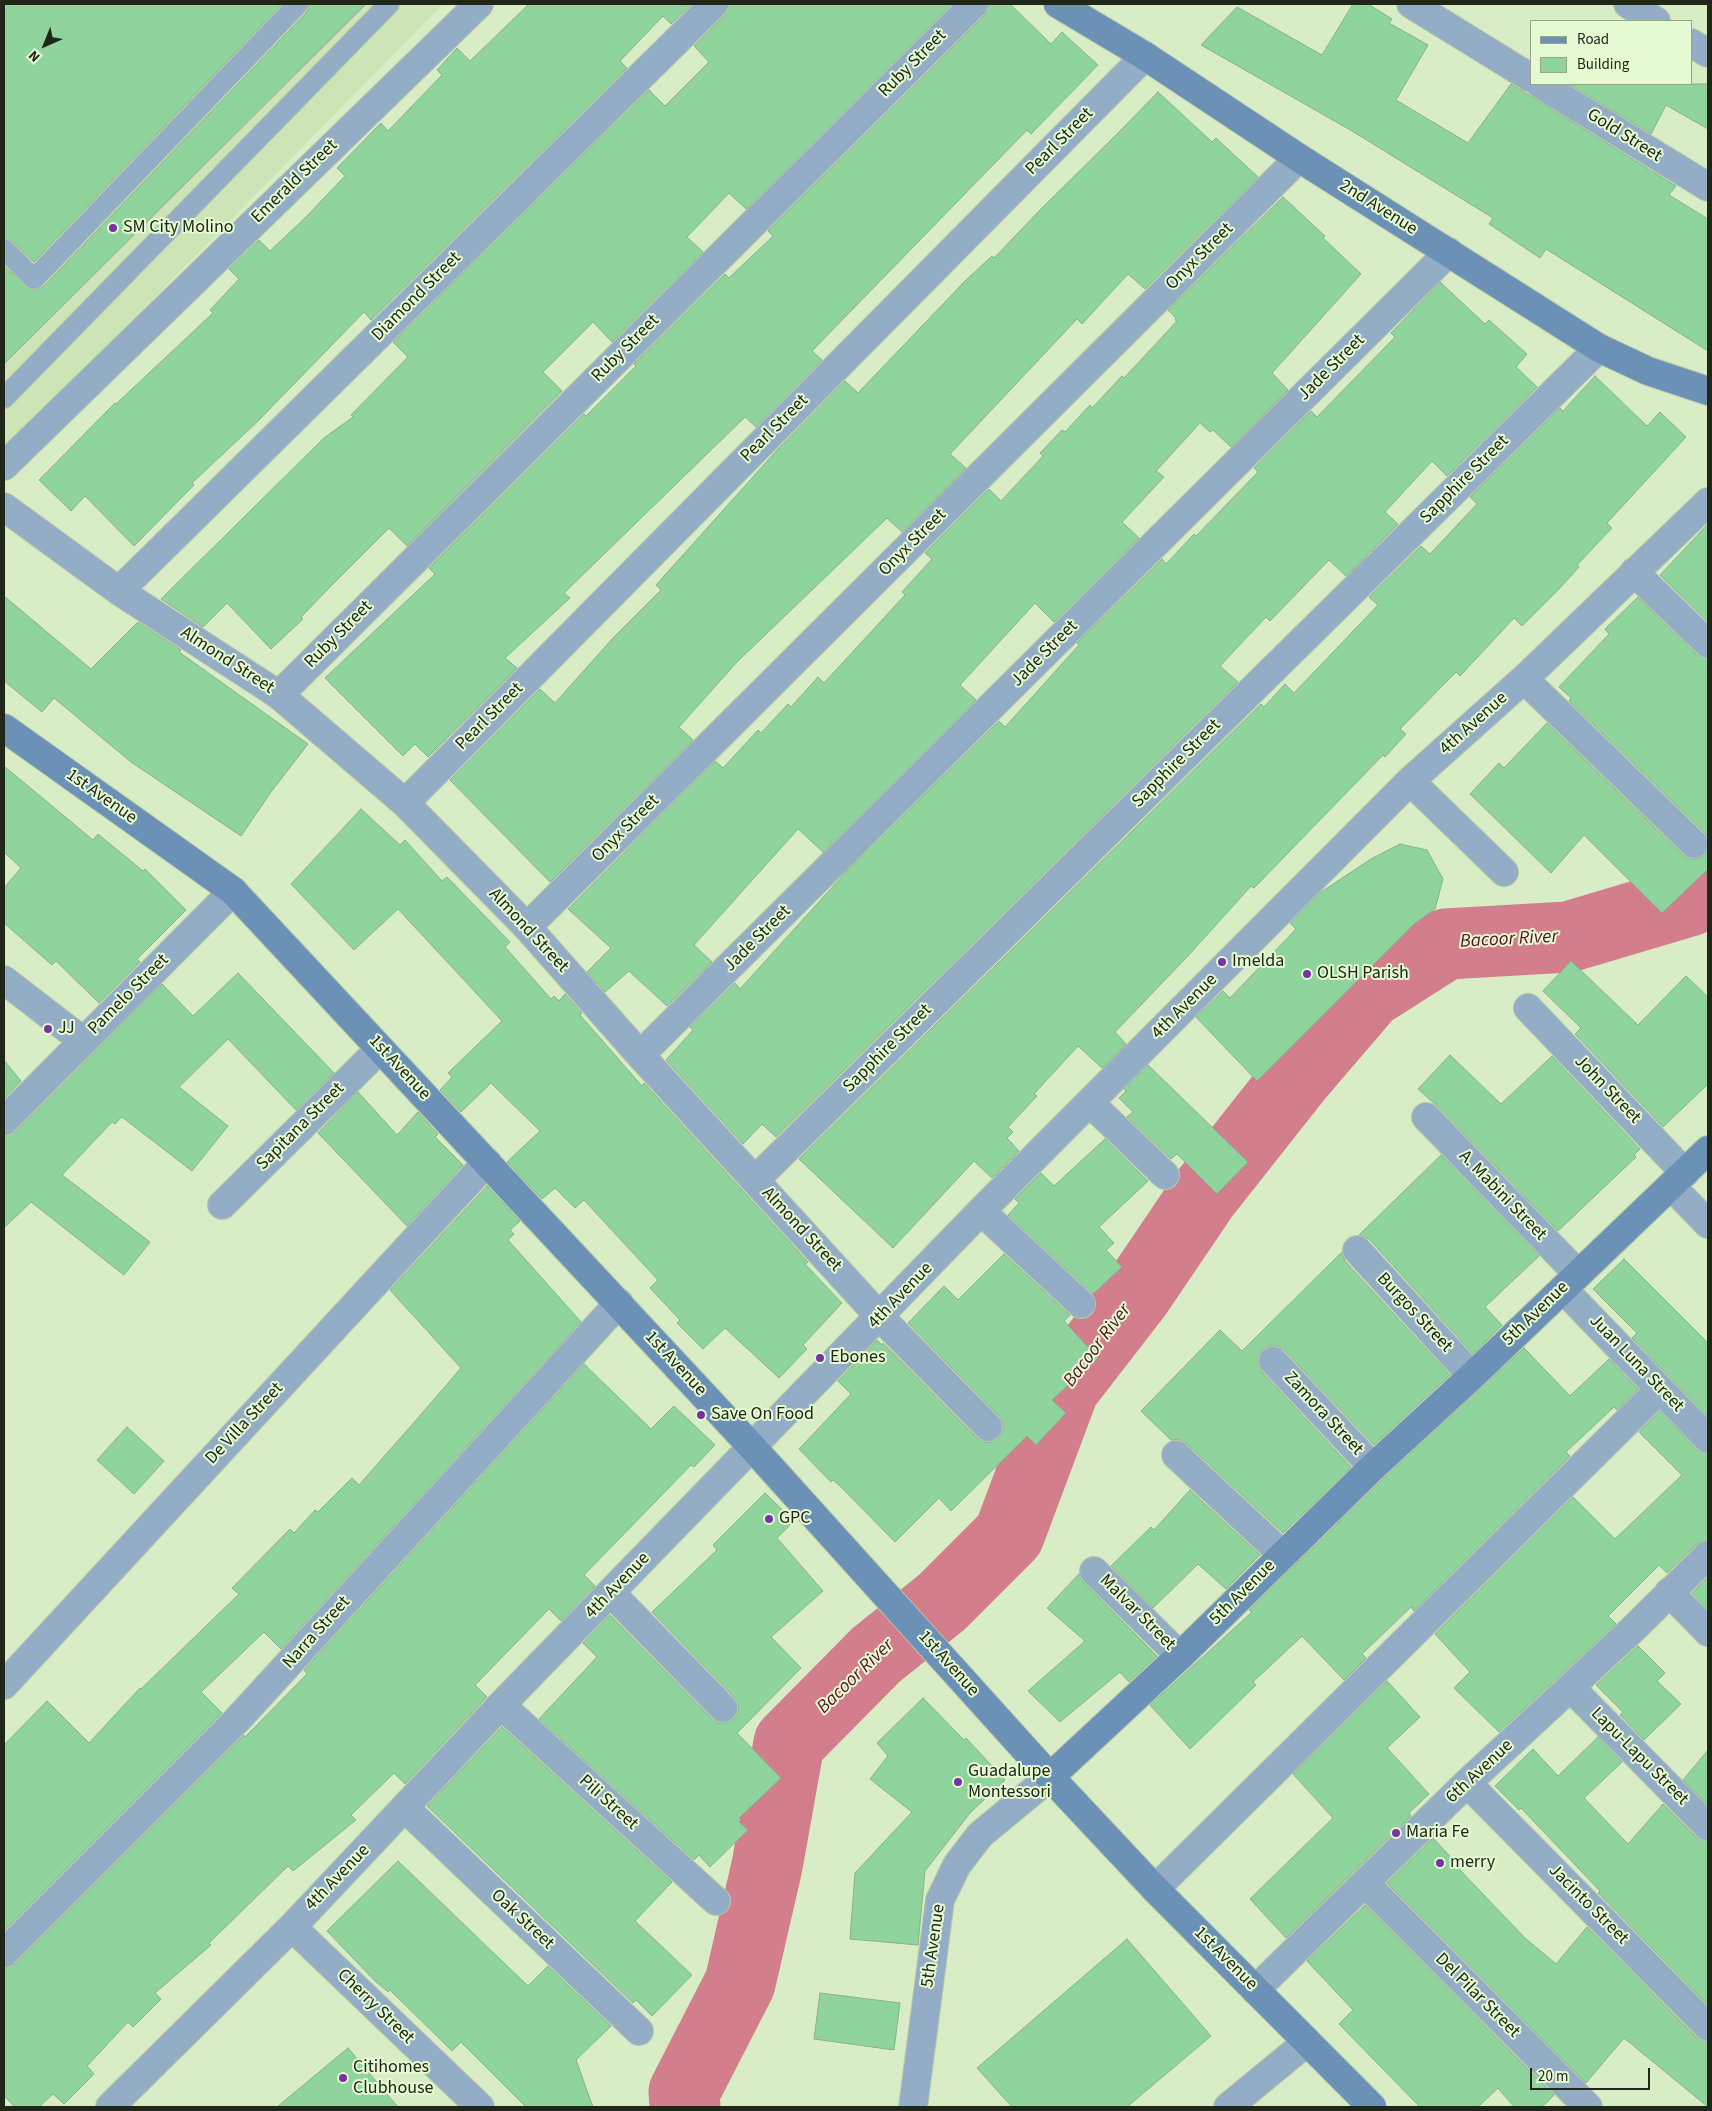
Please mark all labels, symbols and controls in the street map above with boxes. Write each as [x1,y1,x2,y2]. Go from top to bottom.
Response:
north arrow [20,20,70,70]
legend [1530,20,1692,85]
street label: Ruby Street [875,26,951,102]
text: Road [1577,29,1609,50]
text: N [24,45,45,66]
text: Building [1577,54,1629,75]
street label: Pearl Street [1022,104,1098,180]
street label: Gold Street [1583,105,1665,167]
street label: Emerald Street [247,136,343,228]
street label: 2nd Avenue [1335,176,1421,240]
place label: SM City Molino [123,217,234,239]
street label: Onyx Street [1162,219,1238,295]
marker: SM City Molino [107,222,119,234]
street label: Diamond Street [368,248,466,346]
street label: Ruby Street [588,311,664,387]
street label: Jade Street [1294,330,1370,406]
street label: Pearl Street [737,391,813,467]
street label: Sapphire Street [1416,431,1514,529]
street label: Onyx Street [875,505,951,581]
street label: Ruby Street [301,597,377,673]
street label: Jade Street [1007,616,1083,692]
street label: Almond Street [176,623,278,699]
street label: Pearl Street [452,679,528,755]
street label: 4th Avenue [1436,688,1512,760]
street label: Sapphire Street [1128,715,1226,813]
street label: 1st Avenue [62,765,140,829]
street label: Onyx Street [588,791,664,867]
street label: Almond Street [483,884,573,978]
street label: Jade Street [720,901,796,977]
water label: Bacoor River [1459,926,1559,954]
street label: Pamelo Street [84,950,174,1040]
place label: Imelda [1232,951,1284,973]
marker: Imelda [1216,956,1228,968]
place label: OLSH Parish [1317,963,1409,985]
marker: OLSH Parish [1301,968,1313,980]
street label: 4th Avenue [1148,970,1222,1044]
street label: Sapphire Street [839,1000,937,1098]
place label: JJ [58,1018,75,1040]
marker: JJ [42,1023,54,1035]
street label: 1st Avenue [363,1031,435,1105]
street label: John Street [1569,1051,1645,1129]
street label: Sapitana Street [253,1079,349,1175]
street label: A. Mabini Street [1453,1146,1551,1246]
street label: Almond Street [756,1183,846,1277]
street label: 4th Avenue [864,1258,938,1334]
street label: Burgos Street [1372,1269,1456,1357]
street label: 5th Avenue [1498,1277,1574,1351]
water label: Bacoor River [1059,1300,1137,1392]
street label: Juan Luna Street [1584,1311,1688,1417]
street label: 1st Avenue [639,1327,711,1401]
place label: Ebones [830,1347,886,1369]
marker: Ebones [814,1352,826,1364]
street label: Zamora Street [1279,1368,1367,1460]
street label: De Villa Street [202,1379,288,1469]
place label: Save On Food [711,1404,814,1426]
marker: Save On Food [695,1409,707,1421]
place label: GPC [779,1508,811,1530]
marker: GPC [763,1513,775,1525]
street label: 4th Avenue [581,1548,655,1624]
street label: 5th Avenue [1206,1556,1280,1630]
street label: Malvar Street [1094,1570,1180,1656]
street label: Narra Street [279,1592,355,1674]
street label: 1st Avenue [913,1627,983,1701]
water label: Bacoor River [813,1635,899,1719]
street label: Lapu-Lapu Street [1586,1704,1692,1810]
street label: 6th Avenue [1442,1735,1518,1809]
place label: Guadalupe Montessori [968,1761,1051,1804]
street label: Pili Street [574,1771,642,1835]
marker: Guadalupe Montessori [952,1776,964,1788]
place label: Maria Fe [1406,1822,1469,1844]
marker: Maria Fe [1390,1827,1402,1839]
street label: 4th Avenue [301,1840,375,1916]
place label: merry [1450,1852,1495,1874]
marker: merry [1434,1857,1446,1869]
street label: Jacinto Street [1543,1860,1633,1950]
street label: Oak Street [486,1885,558,1955]
street label: 5th Avenue [917,1903,951,1989]
street label: 1st Avenue [1189,1923,1261,1995]
street label: Del Pilar Street [1430,1949,1524,2043]
street label: Cherry Street [332,1965,418,2049]
place label: Citihomes Clubhouse [353,2057,433,2100]
scale bar [1532,2058,1652,2090]
text: 20 m [1538,2066,1568,2087]
marker: Citihomes Clubhouse [337,2072,349,2084]

